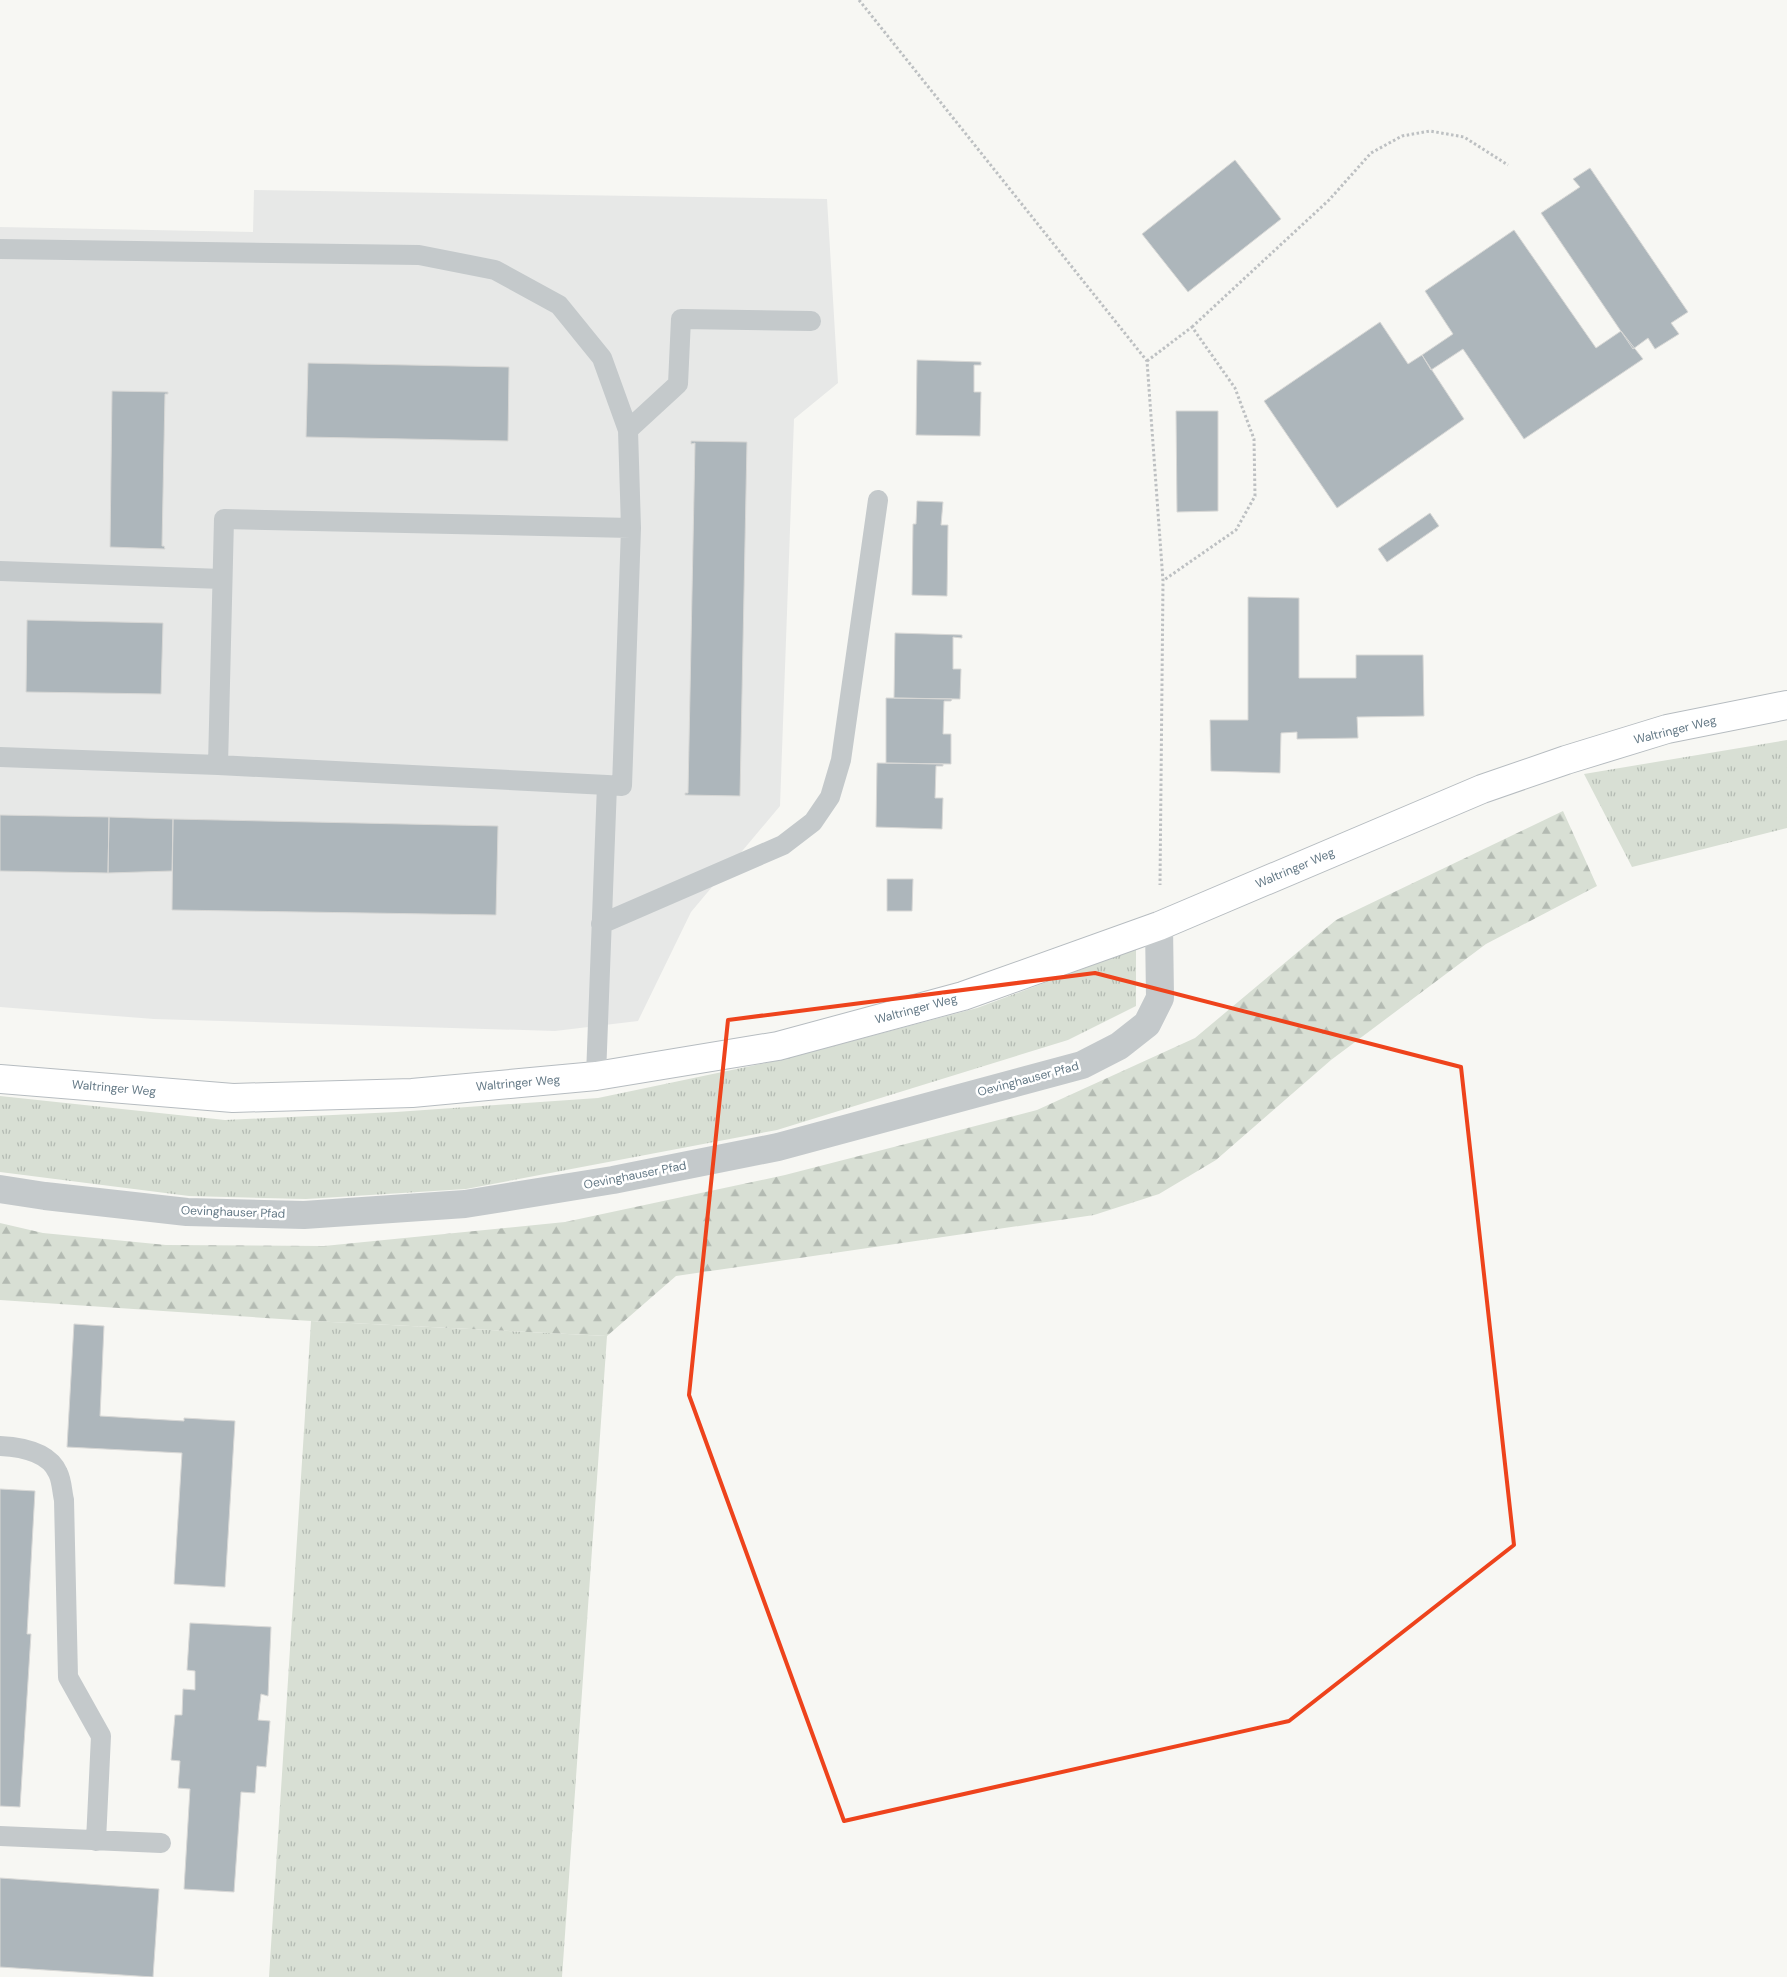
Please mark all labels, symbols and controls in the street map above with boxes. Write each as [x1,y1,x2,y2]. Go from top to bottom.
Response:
street label: Waltringer Weg [1632,712,1718,748]
street label: Waltringer Weg [1253,844,1337,892]
street label: Waltringer Weg [873,990,959,1028]
street label: Oevinghauser Pfad [976,1058,1080,1100]
street label: Waltringer Weg [475,1071,561,1095]
street label: Waltringer Weg [71,1076,157,1100]
street label: Oevinghauser Pfad [582,1157,688,1193]
street label: Oevinghauser Pfad [181,1202,285,1222]

